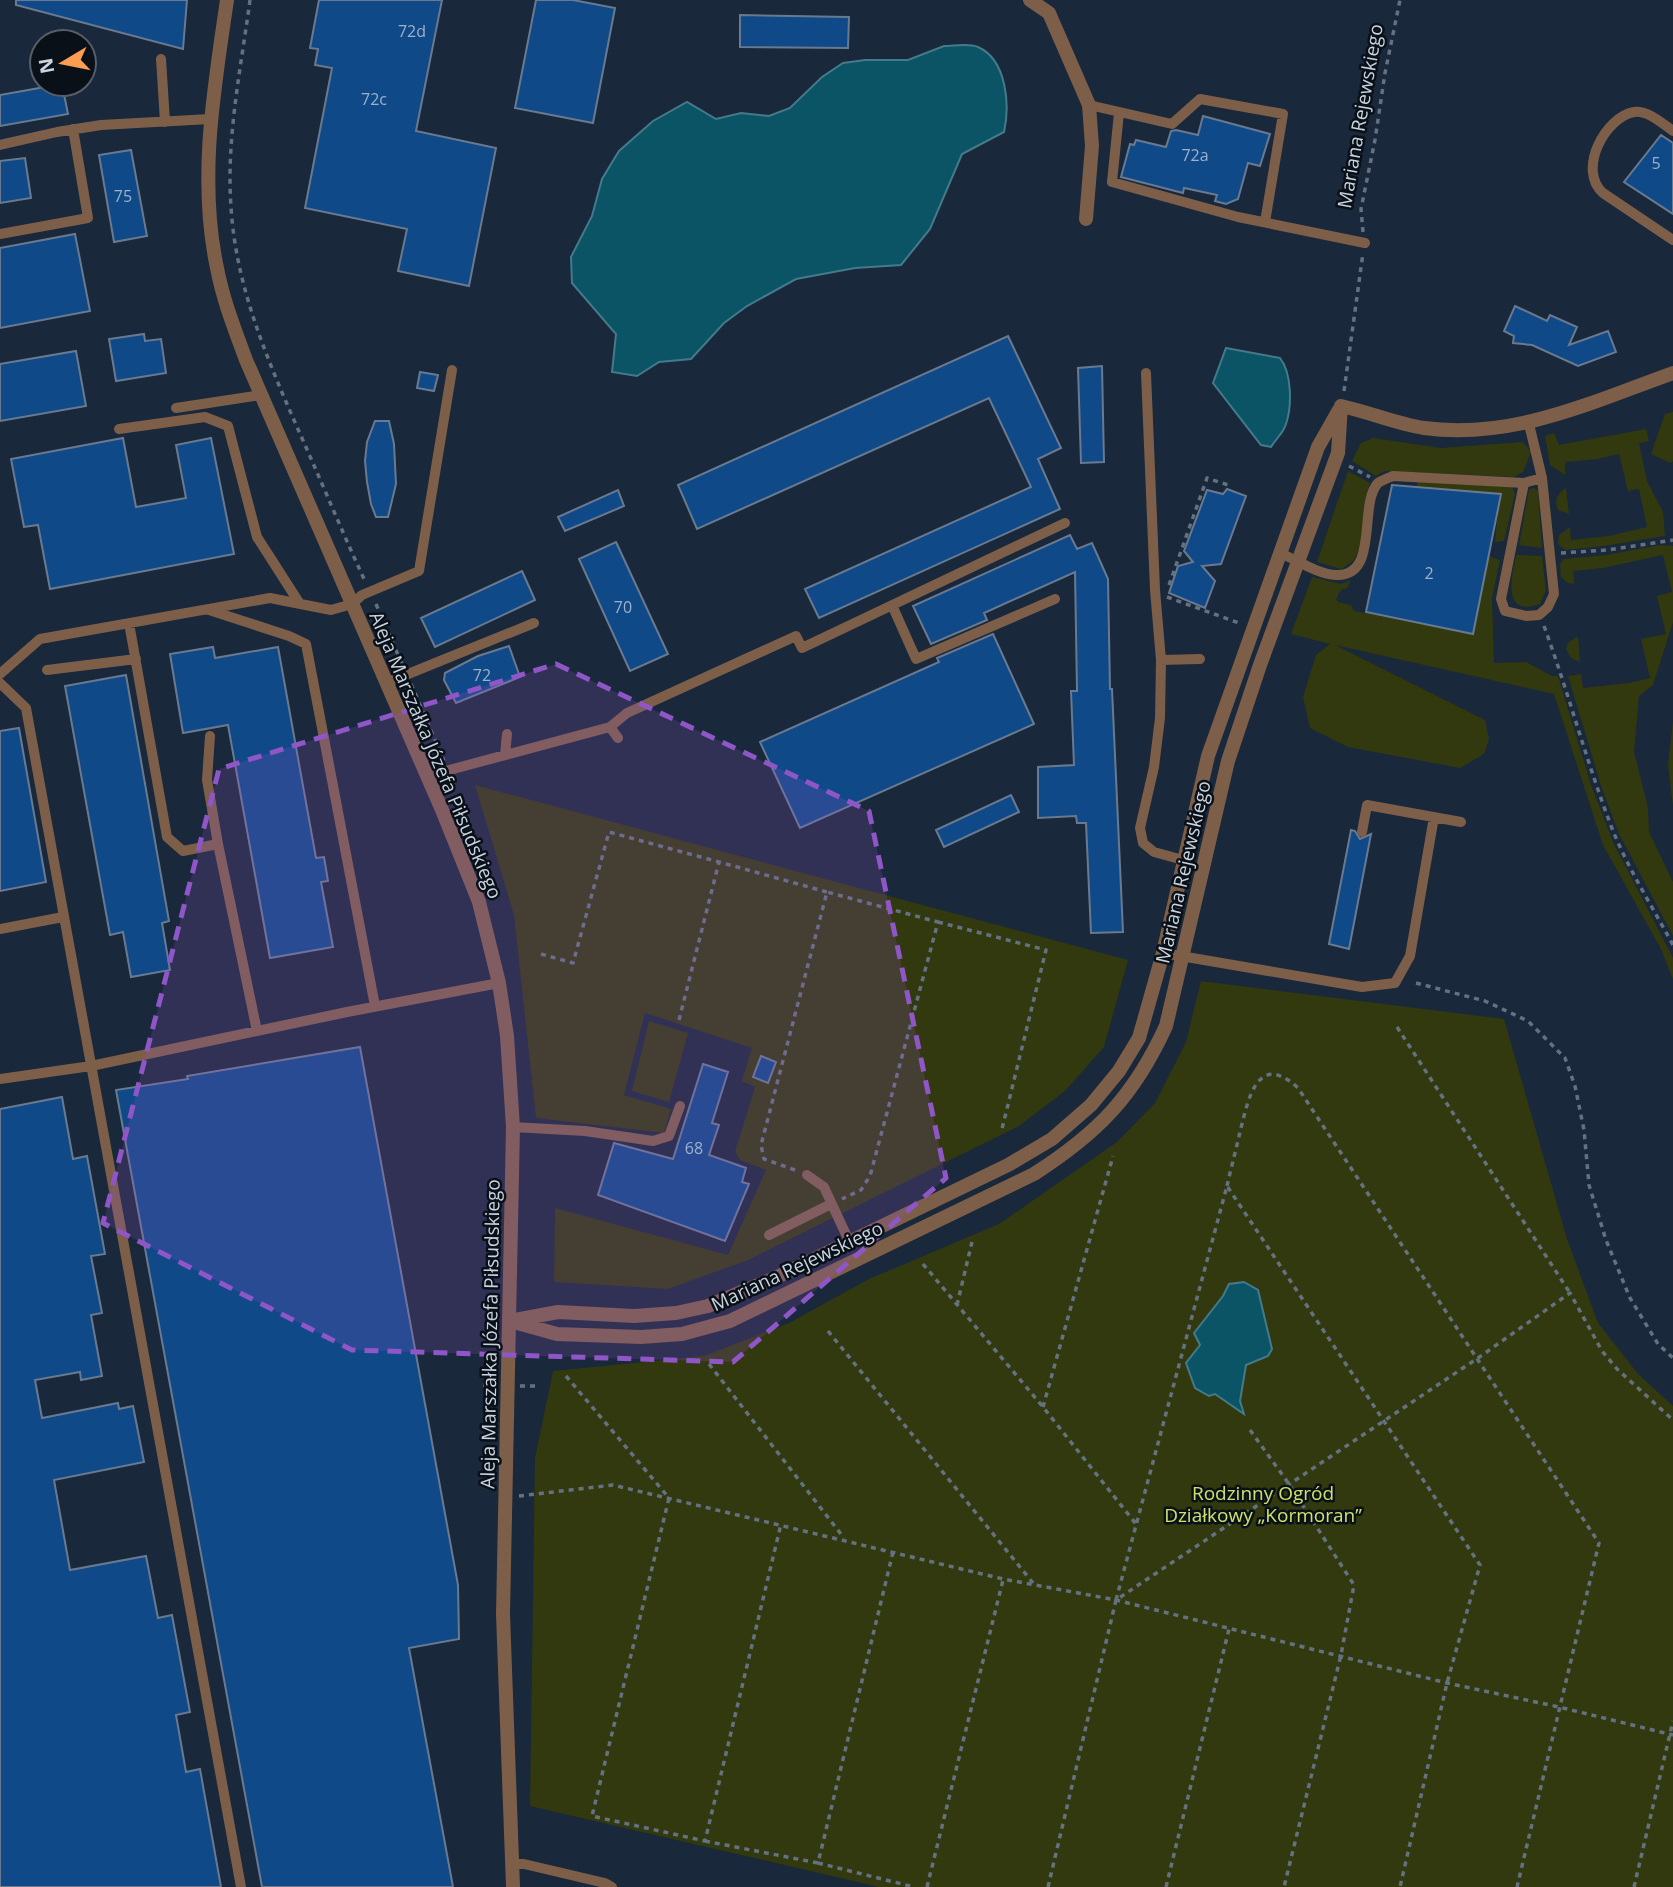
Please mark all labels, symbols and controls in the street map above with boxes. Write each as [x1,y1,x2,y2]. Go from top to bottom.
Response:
house number: 72d [398,20,426,42]
street label: Mariana Rejewskiego [1331,22,1389,210]
north arrow [28,28,98,98]
text: N [32,56,60,76]
house number: 72c [361,88,387,110]
house number: 72a [1181,144,1209,166]
house number: 5 [1651,152,1661,174]
house number: 75 [114,185,132,207]
house number: 2 [1424,562,1434,584]
house number: 70 [614,596,632,618]
street label: Aleja Marszałka Józefa Piłsudskiego [364,607,508,903]
house number: 72 [473,664,491,686]
street label: Mariana Rejewskiego [1149,778,1217,966]
house number: 68 [685,1137,703,1159]
street label: Aleja Marszałka Józefa Piłsudskiego [474,1179,506,1489]
street label: Mariana Rejewskiego [707,1215,887,1317]
park label: Rodzinny Ogród Działkowy „Kormoran” [1164,1480,1362,1528]

